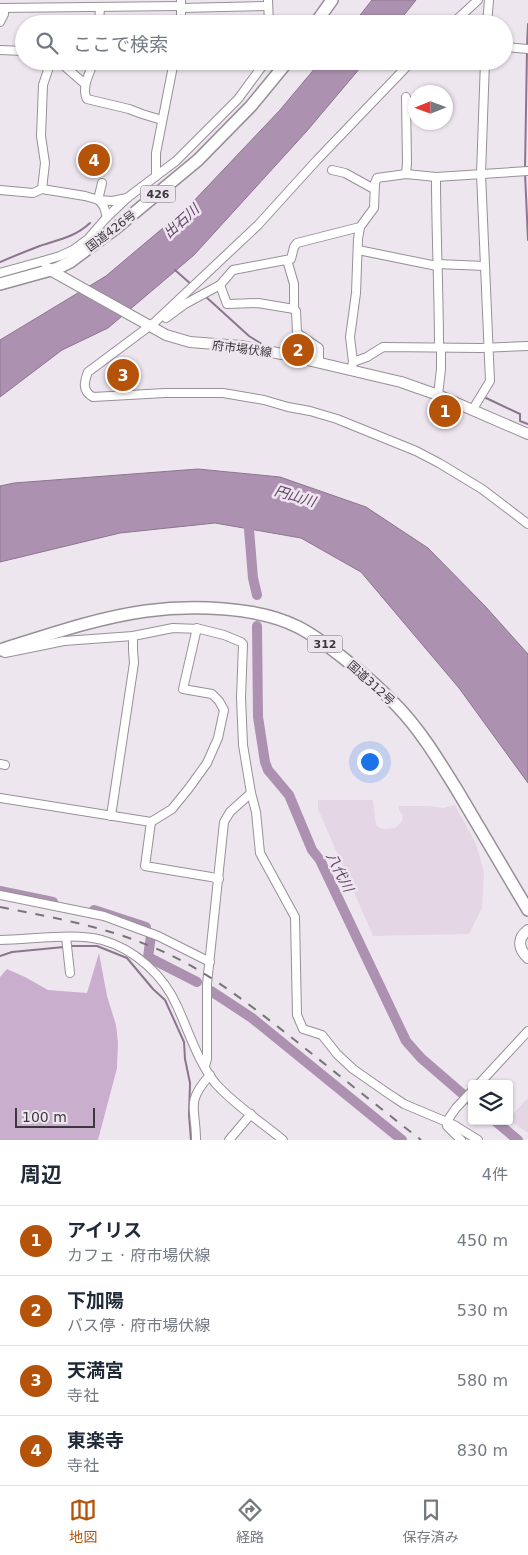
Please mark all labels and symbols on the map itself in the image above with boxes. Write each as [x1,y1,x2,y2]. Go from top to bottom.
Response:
north arrow [408,85,453,130]
pin: 4 [78,141,110,179]
road number: 426 [140,185,176,202]
water label: 出石川 [160,200,203,241]
street label: 国道426号 [83,208,139,254]
pin: 2 [282,331,314,369]
street label: 府市場伏線 [211,338,273,360]
pin: 3 [107,356,139,394]
pin: 1 [429,392,461,430]
water label: 円山川 [273,482,319,510]
road number: 312 [308,636,342,652]
street label: 国道312号 [344,658,398,708]
your location [357,749,383,775]
water label: 八代川 [323,850,358,896]
scale bar [15,1105,95,1128]

